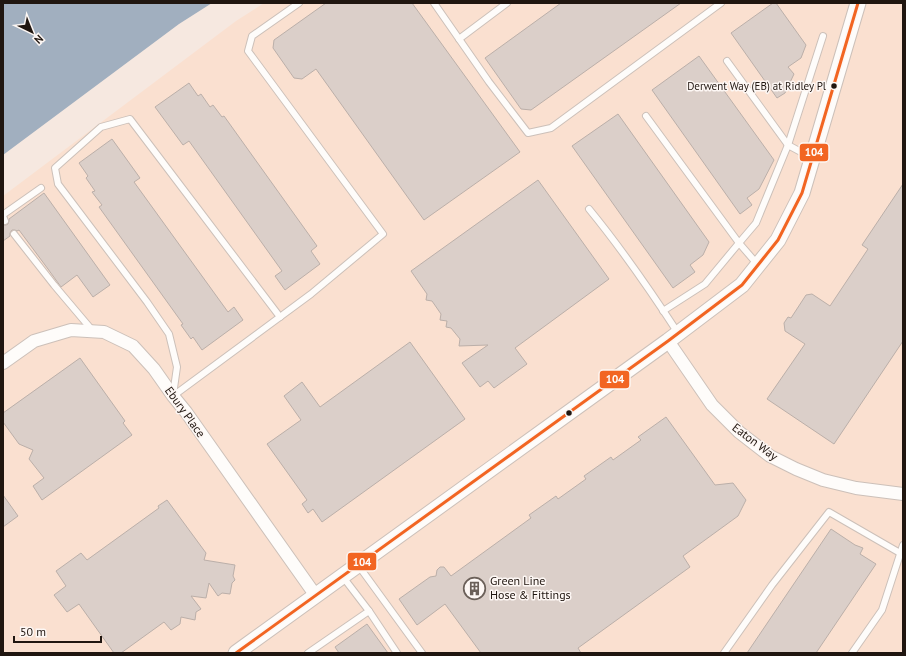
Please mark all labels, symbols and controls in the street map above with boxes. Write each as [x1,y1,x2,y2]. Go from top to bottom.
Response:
north arrow [12,12,52,52]
text: N [31,32,46,47]
place label: Derwent Way (EB) at Ridley Pl [687,79,827,93]
marker: Derwent Way (EB) at Ridley Pl [829,81,839,91]
line badge: 104 [799,143,829,162]
text: 104 [805,145,824,159]
line badge: 104 [599,370,630,389]
text: 104 [606,372,625,386]
street label: Ebury Place [162,383,209,440]
unlabelled marker [564,408,574,418]
street label: Eaton Way [730,420,781,464]
line badge: 104 [347,552,377,571]
text: 104 [353,555,372,569]
place label: Green Line Hose & Fittings [490,573,571,602]
building icon: Green Line Hose & Fittings [462,575,488,601]
scale bar [14,618,101,644]
text: 50 m [20,624,46,639]

